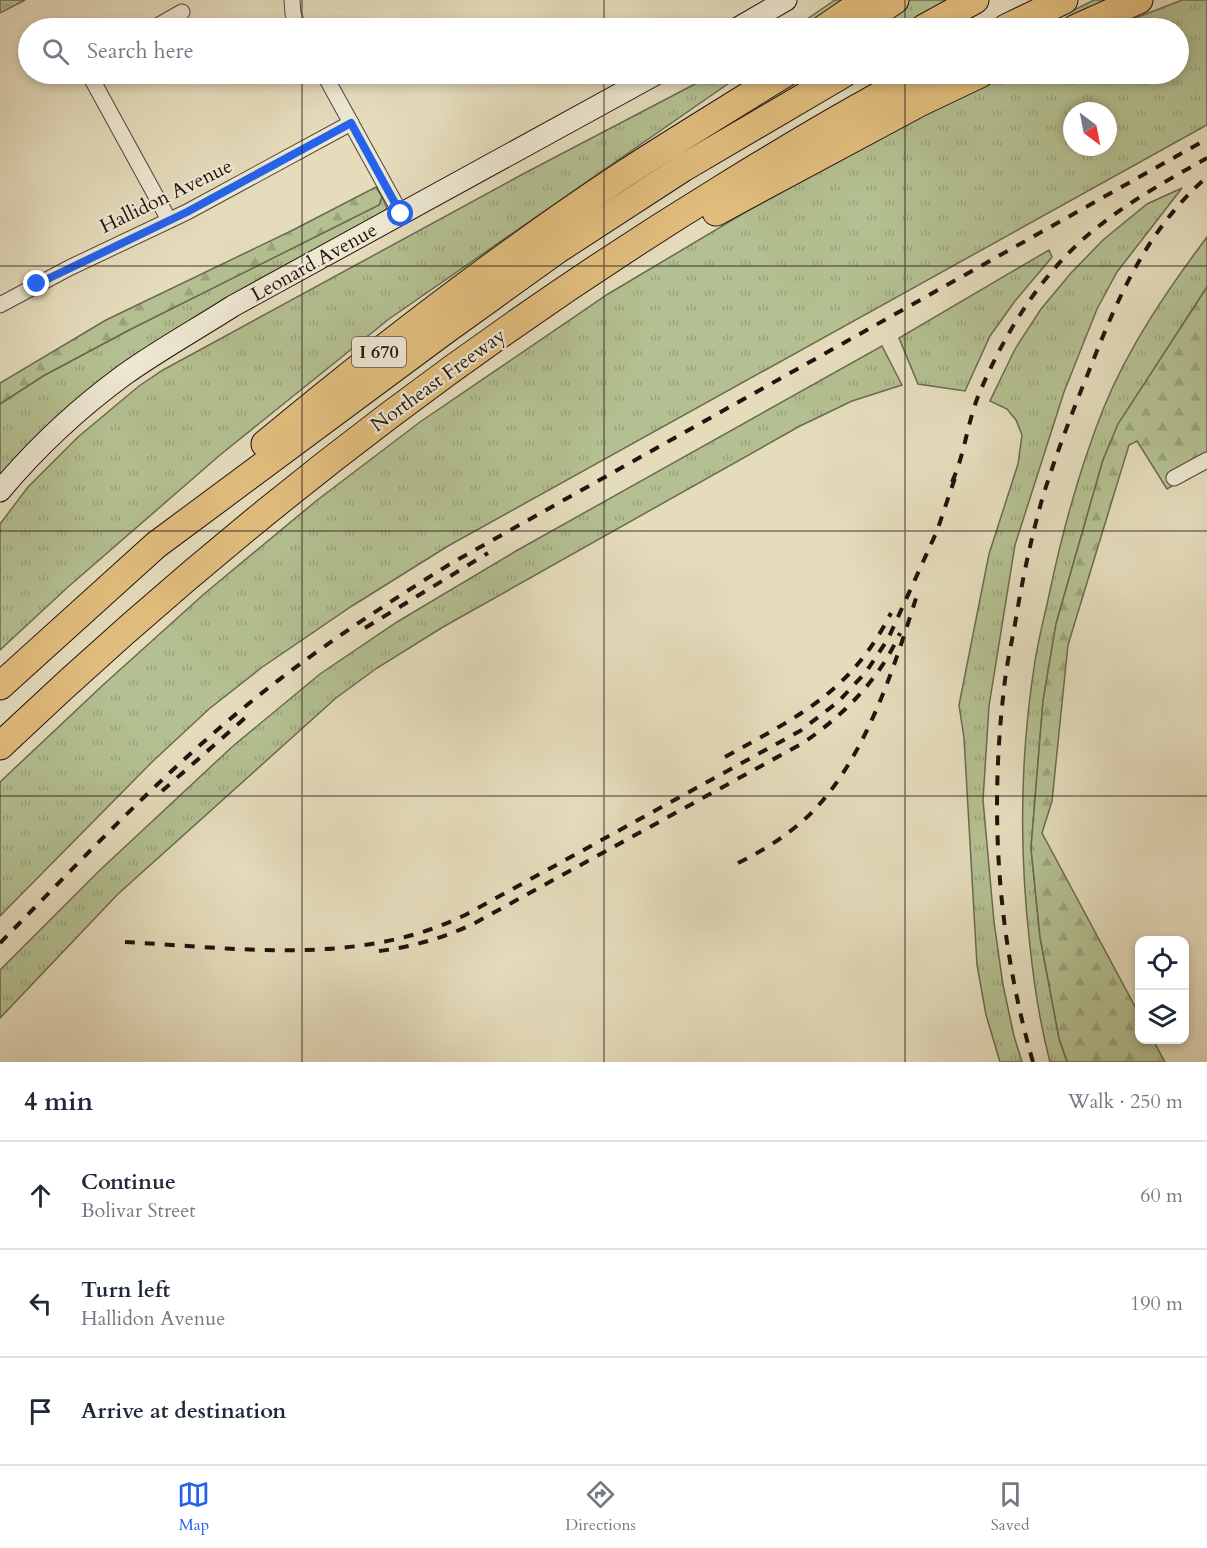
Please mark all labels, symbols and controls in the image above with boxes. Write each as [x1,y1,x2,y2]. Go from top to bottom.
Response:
search box [18,18,1189,84]
icon: search [39,35,72,68]
text: Search here [87,36,194,66]
north arrow [1063,102,1117,156]
street label: Hallidon Avenue [95,152,237,240]
route start [387,200,413,226]
street label: Leonard Avenue [246,216,382,308]
route end [23,270,49,296]
street label: Northeast Freeway [365,322,511,438]
road number: I 670 [352,337,406,367]
map controls [1135,936,1189,1044]
button: locate [1135,936,1189,990]
button: layers [1135,990,1189,1044]
text: 4 min [24,1084,93,1119]
text: Walk · 250 m [1068,1088,1183,1115]
text: Continue [81,1167,176,1197]
icon: ahead [24,1179,57,1212]
text: 60 m [1140,1182,1183,1209]
text: Bolivar Street [81,1197,196,1224]
text: Turn left [81,1275,170,1305]
icon: left [24,1287,57,1320]
text: 190 m [1130,1290,1183,1317]
text: Hallidon Avenue [81,1305,225,1332]
icon: arrive [24,1395,57,1428]
text: Arrive at destination [81,1396,286,1426]
tab: Map [177,1478,210,1536]
tab: Directions [565,1478,636,1536]
tab: Saved [991,1478,1030,1536]

